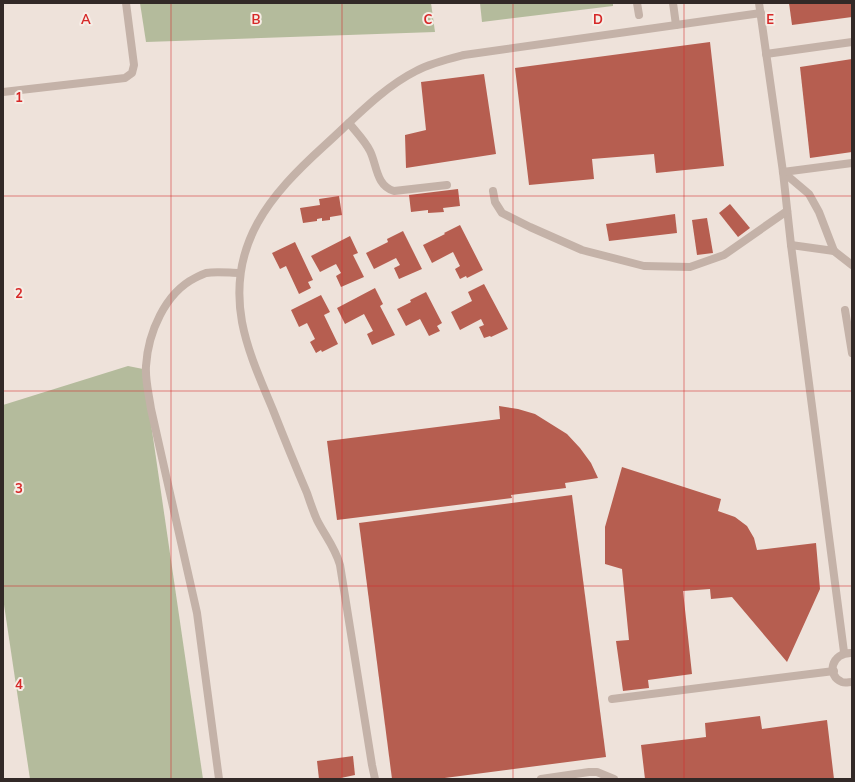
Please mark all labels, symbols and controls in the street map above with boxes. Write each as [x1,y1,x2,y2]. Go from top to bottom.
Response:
text: A [81,11,91,27]
text: B [252,11,261,27]
text: C [424,11,433,27]
text: D [593,11,603,27]
text: E [766,11,774,27]
text: 1 [15,89,23,105]
text: 2 [15,285,23,301]
text: 3 [15,480,23,496]
text: 4 [15,676,23,692]

